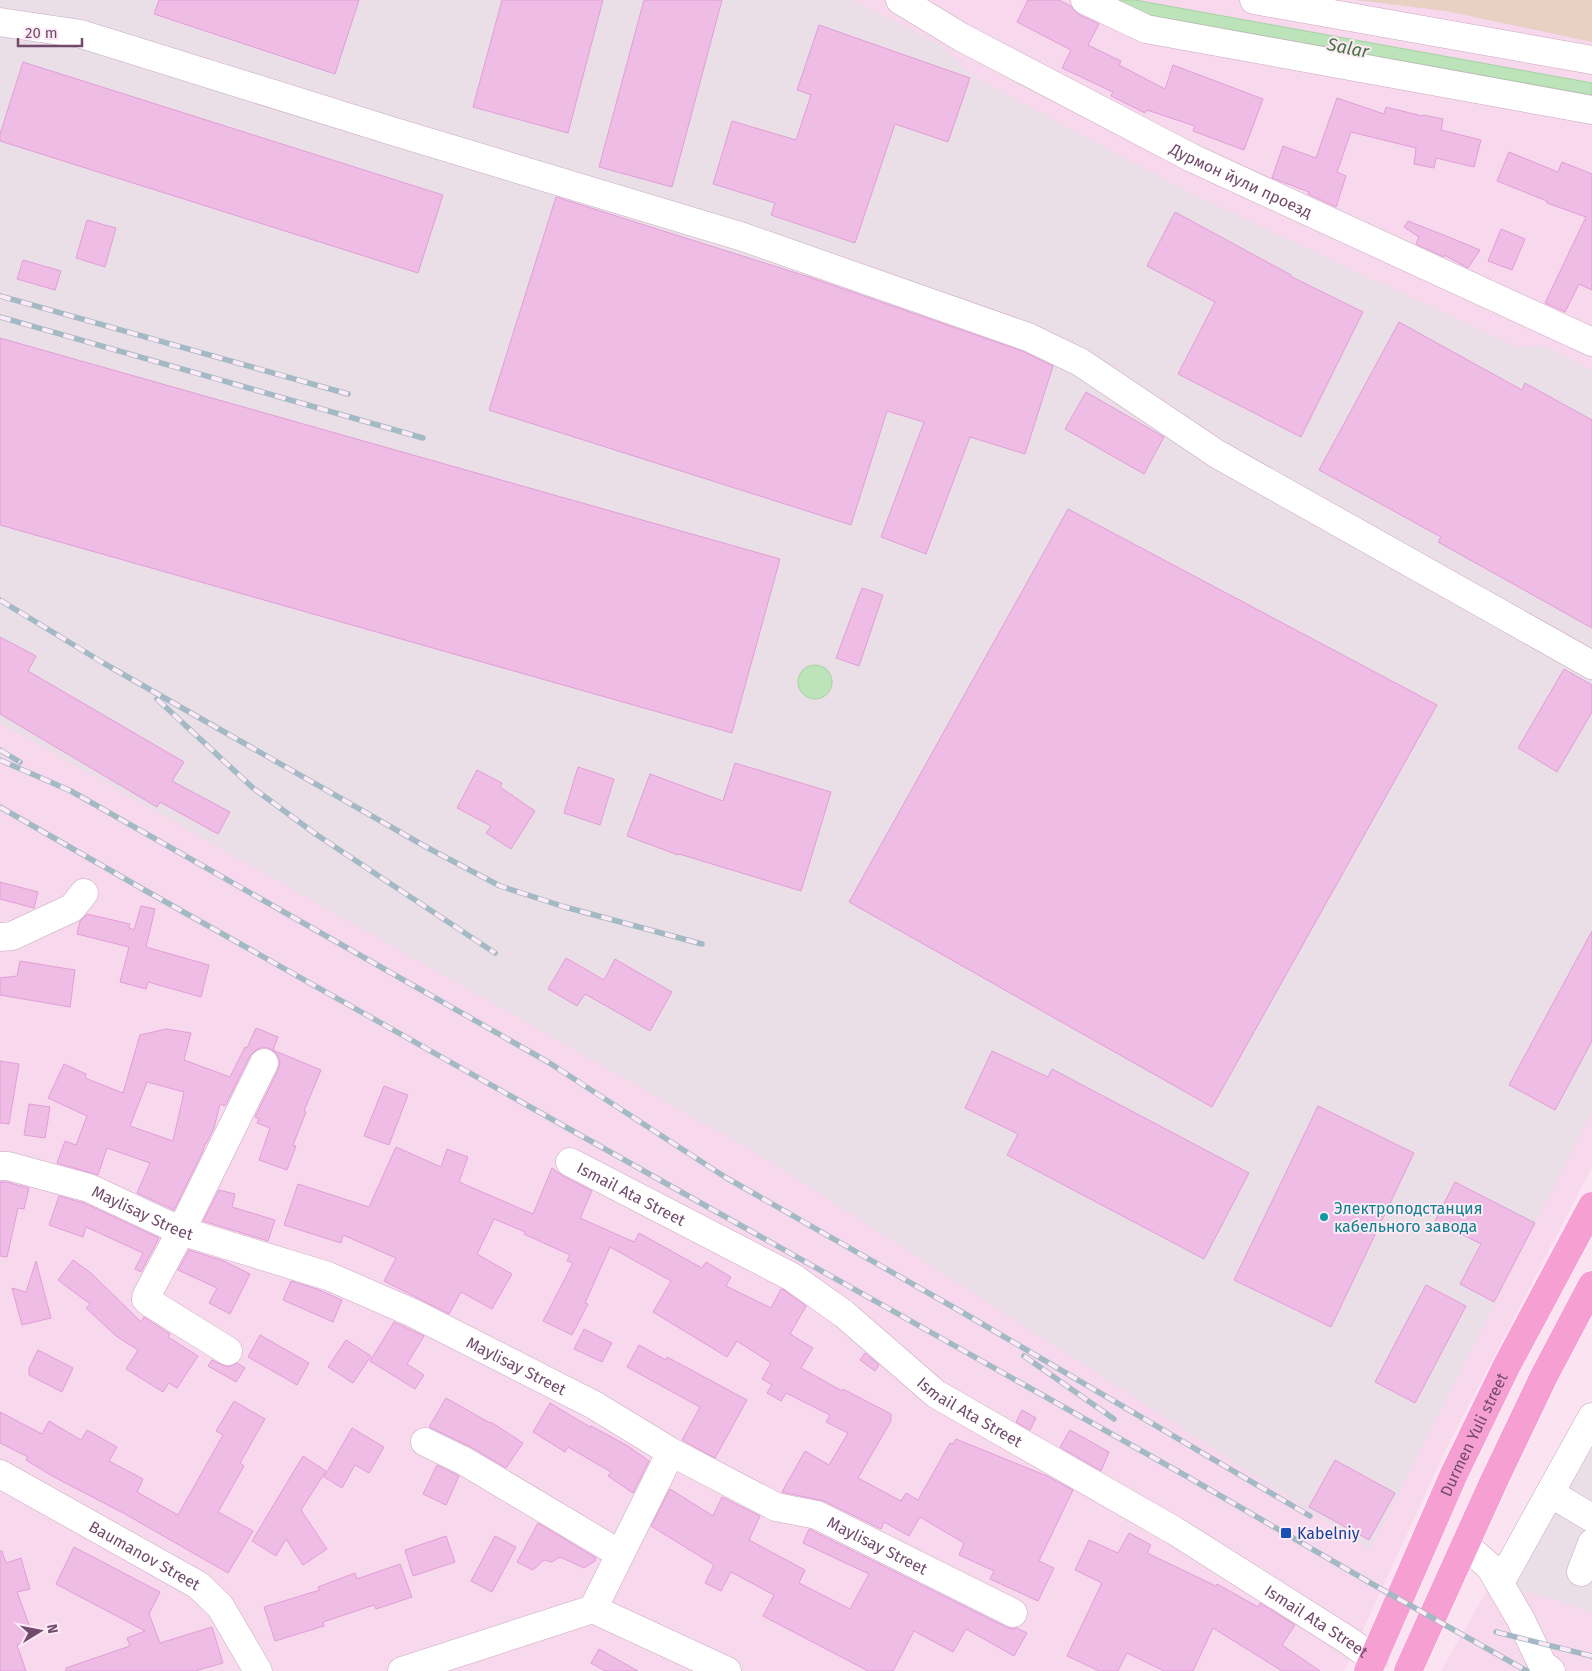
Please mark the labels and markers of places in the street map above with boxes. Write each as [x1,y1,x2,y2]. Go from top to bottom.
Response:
place label: Электроподстанция кабельного завода [1334,1199,1482,1236]
marker: Электроподстанция кабельного завода [1318,1211,1330,1223]
place label: Kabelniy [1297,1524,1360,1543]
marker: Kabelniy [1279,1526,1293,1540]

